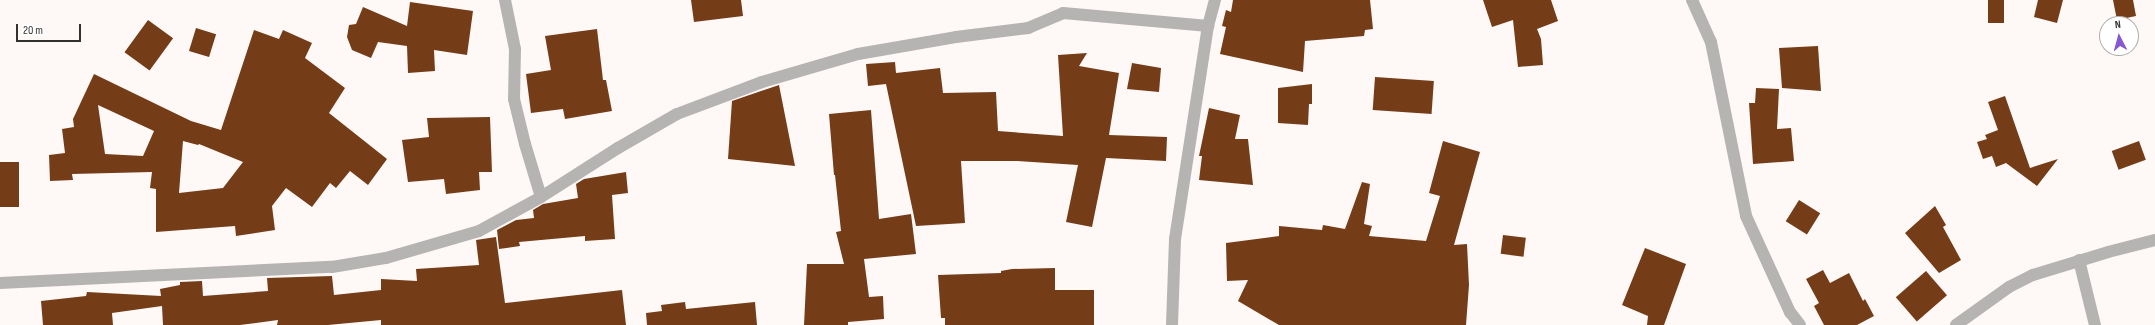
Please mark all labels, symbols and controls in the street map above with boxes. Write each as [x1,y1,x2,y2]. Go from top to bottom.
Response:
scale bar [18,16,83,42]
north arrow [2099,16,2139,56]
text: N [2114,18,2121,31]
text: 20 m [23,23,43,38]

